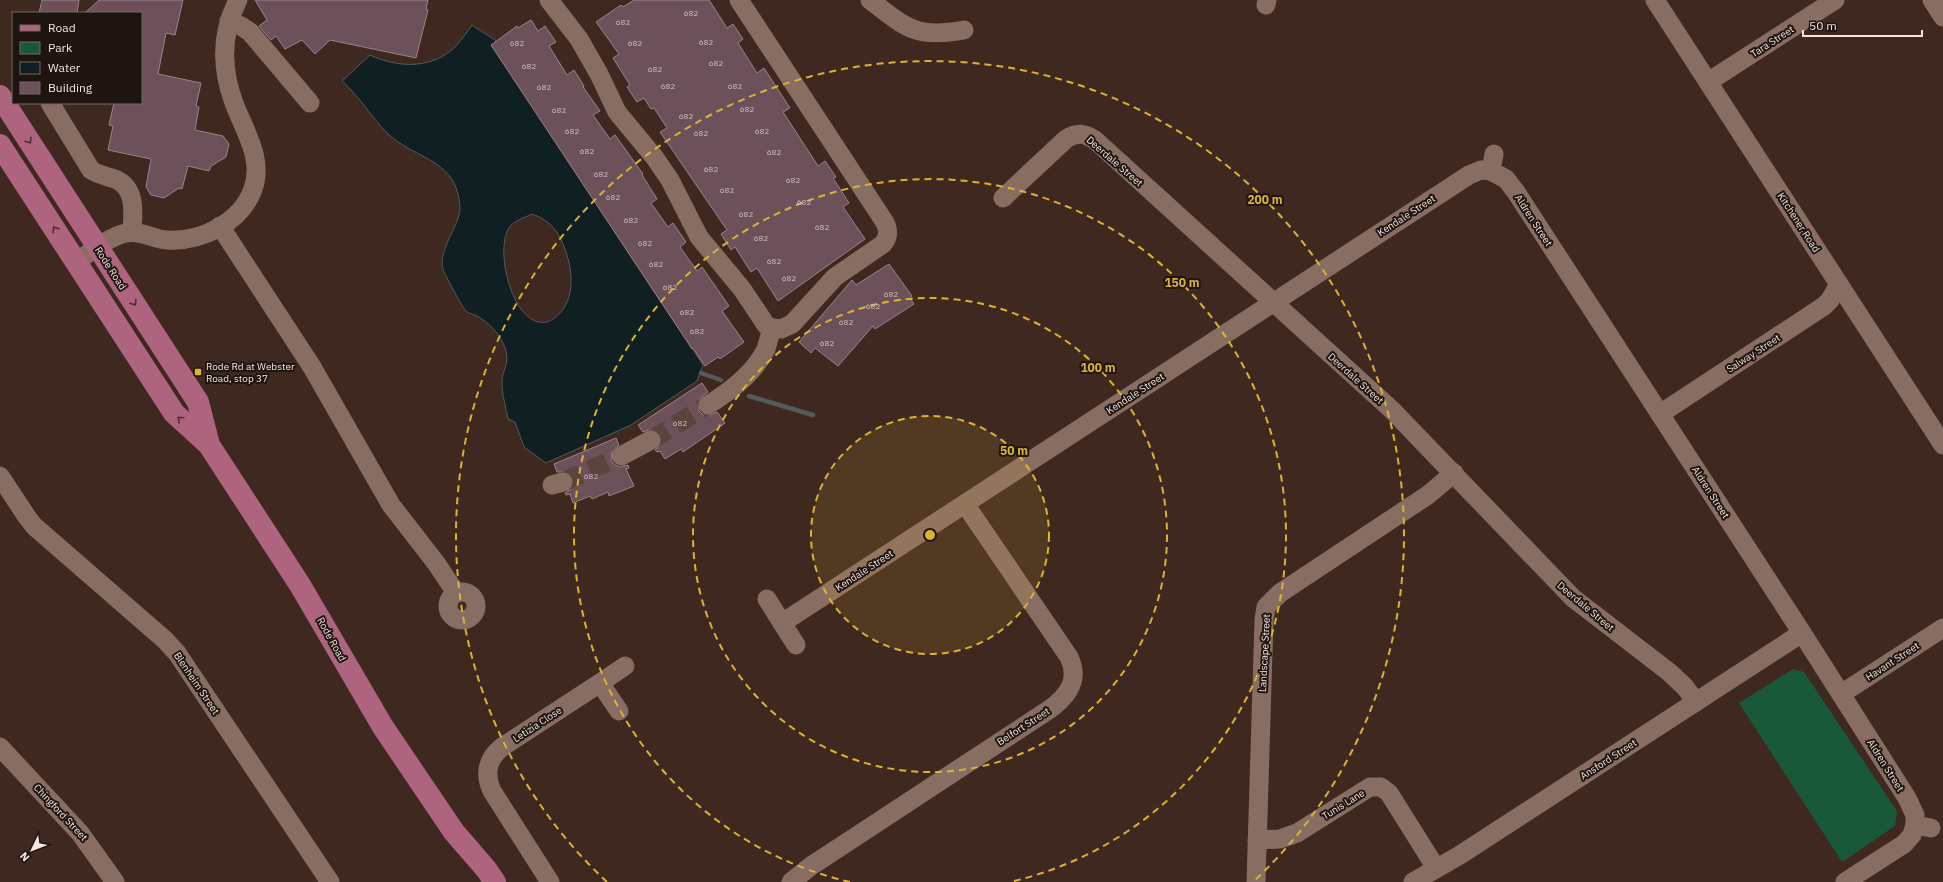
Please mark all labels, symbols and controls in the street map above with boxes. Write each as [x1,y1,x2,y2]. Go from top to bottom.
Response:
house number: 682 [684,8,698,18]
legend [12,12,142,104]
scale bar [1803,12,1922,38]
house number: 682 [616,17,630,27]
text: 50 m [1809,18,1837,33]
text: Road [48,20,76,35]
street label: Tara Street [1748,22,1797,60]
house number: 682 [699,37,713,47]
house number: 682 [510,38,524,48]
house number: 682 [628,38,642,48]
text: Park [48,40,73,55]
house number: 682 [709,58,723,68]
text: Water [48,60,81,75]
house number: 682 [522,61,536,71]
house number: 682 [648,64,662,74]
text: Building [48,80,93,95]
house number: 682 [661,81,675,91]
house number: 682 [728,81,742,91]
house number: 682 [537,82,551,92]
house number: 682 [740,104,754,114]
house number: 682 [552,105,566,115]
house number: 682 [679,111,693,121]
house number: 682 [565,126,579,136]
house number: 682 [755,126,769,136]
house number: 682 [694,128,708,138]
street label: Deerdale Street [1084,133,1146,190]
one-way arrow [24,137,32,144]
house number: 682 [580,146,594,156]
house number: 682 [767,147,781,157]
house number: 682 [704,164,718,174]
house number: 682 [594,169,608,179]
house number: 682 [786,175,800,185]
house number: 682 [720,185,734,195]
street label: Kitchener Road [1774,190,1823,255]
house number: 682 [606,192,620,202]
text: 200 m [1247,192,1283,207]
street label: Kendale Street [1375,192,1438,239]
street label: Aldren Street [1512,192,1556,249]
house number: 682 [797,197,811,207]
house number: 682 [739,209,753,219]
house number: 682 [624,215,638,225]
house number: 682 [815,222,829,232]
one-way arrow [52,226,60,233]
house number: 682 [754,233,768,243]
house number: 682 [638,238,652,248]
street label: Rode Road [92,244,129,292]
house number: 682 [767,256,781,266]
house number: 682 [649,259,663,269]
house number: 682 [782,273,796,283]
text: 150 m [1164,275,1200,290]
house number: 682 [663,282,677,292]
house number: 682 [884,289,898,299]
one-way arrow [129,299,137,306]
house number: 682 [866,301,880,311]
house number: 682 [680,307,694,317]
house number: 682 [839,317,853,327]
house number: 682 [690,326,704,336]
street label: Salway Street [1724,331,1783,376]
house number: 682 [820,338,834,348]
street label: Deerdale Street [1325,350,1387,407]
place label: Rode Rd at Webster Road, stop 37 [206,360,295,385]
text: 100 m [1080,360,1116,375]
marker: Rode Rd at Webster Road, stop 37 [193,367,203,377]
street label: Kendale Street [1104,370,1167,417]
one-way arrow [178,417,185,424]
house number: 682 [673,418,687,428]
text: 50 m [1000,443,1028,458]
street label: Aldren Street [1689,464,1733,521]
house number: 682 [584,471,598,481]
centre of rings [923,528,937,542]
street label: Kendale Street [833,547,896,594]
street label: Deerdale Street [1555,579,1617,634]
street label: Landscape Street [1256,613,1273,692]
street label: Rode Road [314,615,349,664]
street label: Havant Street [1863,639,1922,684]
street label: Blenheim Street [171,650,223,717]
street label: Letizia Close [510,703,565,745]
street label: Belfort Street [994,704,1053,748]
street label: Ansford Street [1578,736,1639,783]
street label: Aldren Street [1864,737,1907,794]
street label: Chingford Street [31,781,91,844]
street label: Tunis Lane [1320,786,1367,823]
north arrow [12,830,52,870]
text: N [17,849,33,865]

